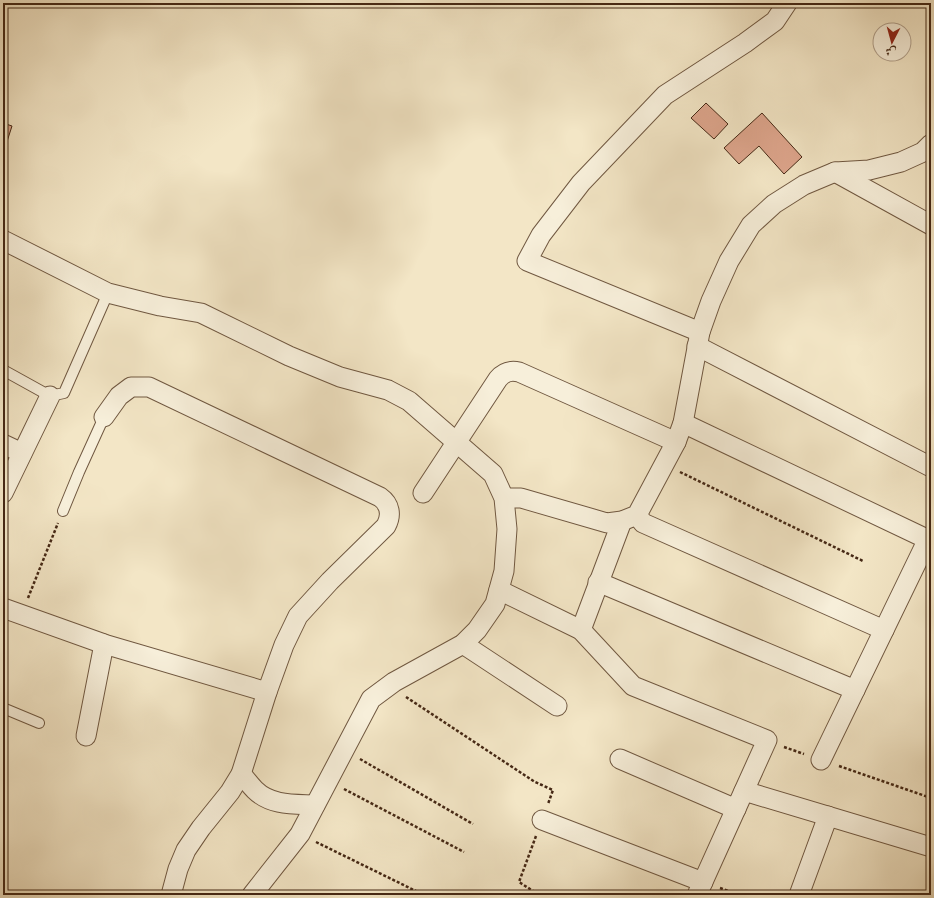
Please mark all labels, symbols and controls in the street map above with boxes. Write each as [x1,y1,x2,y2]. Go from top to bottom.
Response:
north arrow [872,22,912,62]
text: ش [885,42,897,58]

